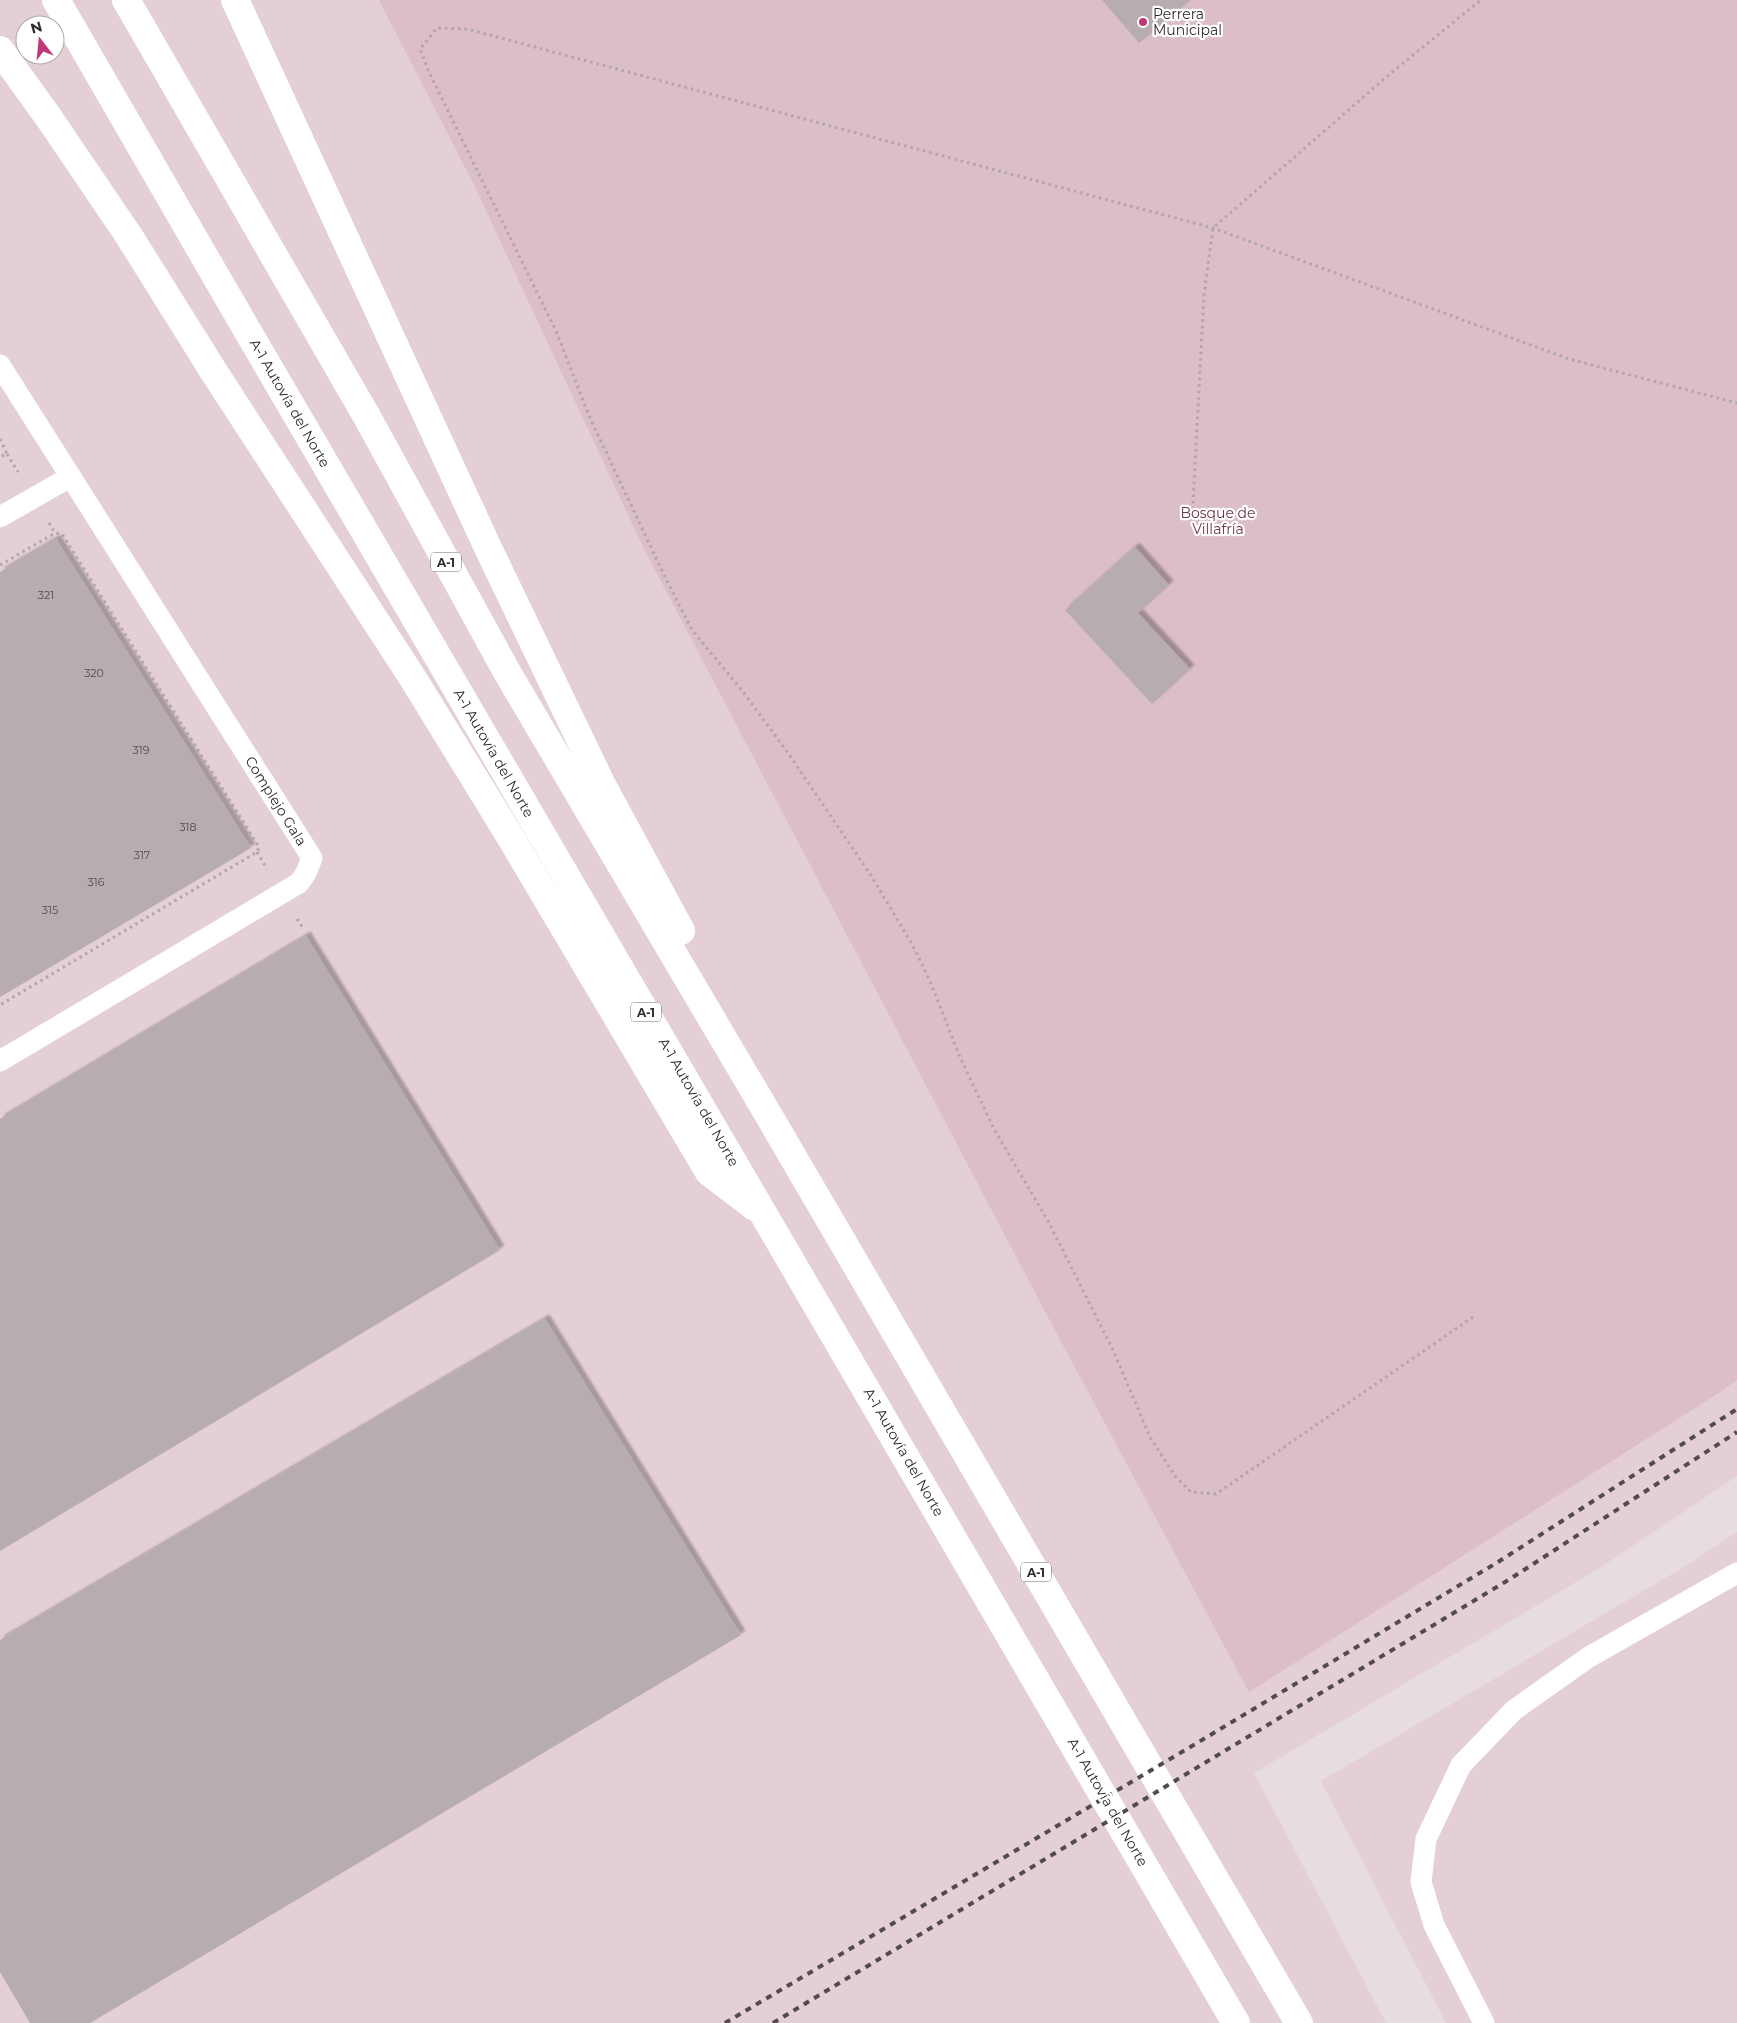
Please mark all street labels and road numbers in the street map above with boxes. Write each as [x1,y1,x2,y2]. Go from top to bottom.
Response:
street label: A-1 Autovía del Norte [246,336,334,470]
road number: A-1 [431,552,461,572]
street label: A-1 Autovía del Norte [450,686,538,820]
street label: Complejo Gala [241,753,311,849]
road number: A-1 [631,1002,661,1022]
street label: A-1 Autovía del Norte [655,1035,743,1169]
street label: A-1 Autovía del Norte [860,1385,948,1519]
road number: A-1 [1021,1562,1051,1581]
street label: A-1 Autovía del Norte [1064,1735,1152,1869]

